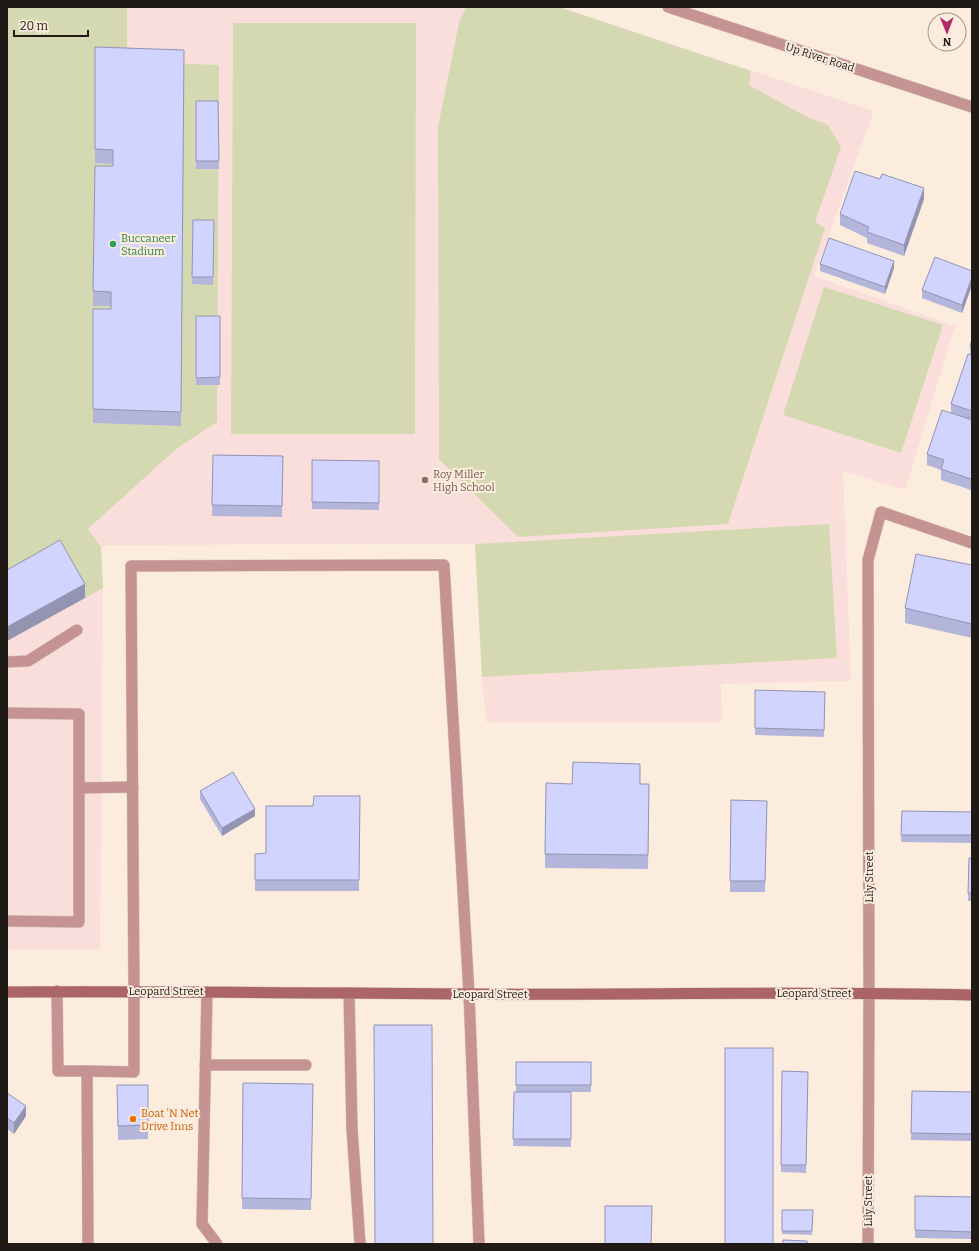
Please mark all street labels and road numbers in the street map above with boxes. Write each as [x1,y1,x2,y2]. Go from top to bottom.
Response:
street label: Up River Road [784,40,856,75]
street label: Lily Street [863,851,876,903]
street label: Leopard Street [128,985,204,998]
street label: Leopard Street [776,987,852,1000]
street label: Leopard Street [452,988,528,1001]
street label: Lily Street [862,1175,875,1227]

